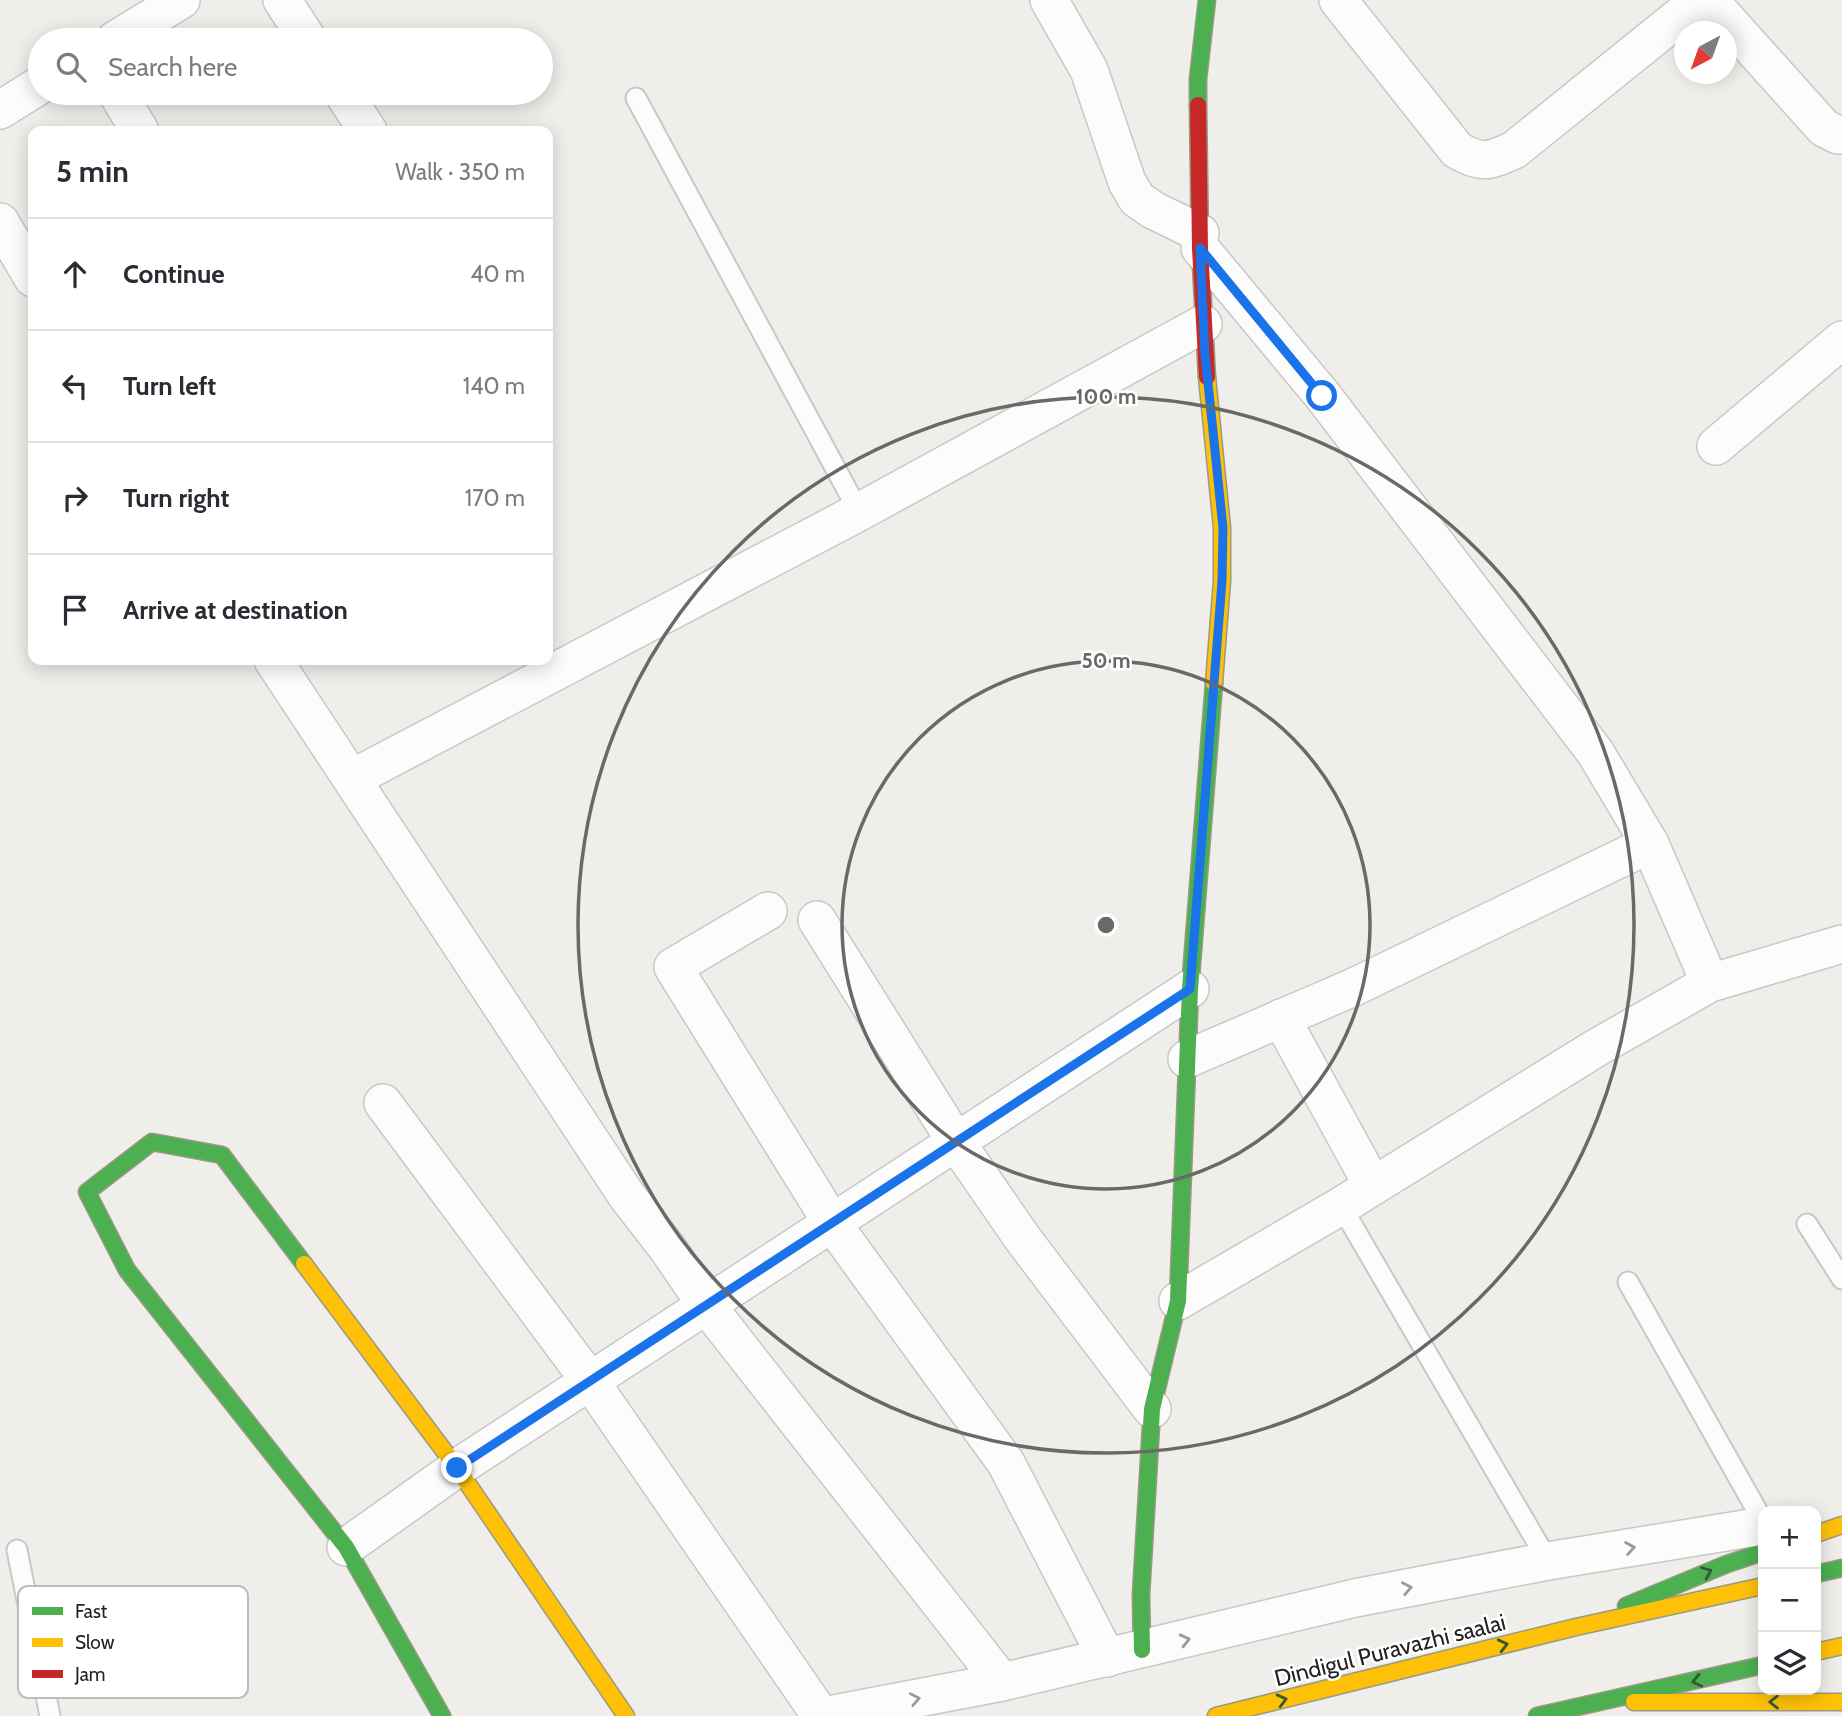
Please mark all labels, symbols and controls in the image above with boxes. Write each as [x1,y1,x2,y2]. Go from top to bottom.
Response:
north arrow [1674,21,1737,84]
search box [28,28,553,105]
icon: search [52,48,90,86]
text: Search here [108,51,237,83]
text: 5 min [56,153,129,190]
text: Walk · 350 m [395,158,525,186]
icon: ahead [56,255,94,293]
text: Continue [123,258,225,290]
text: 40 m [470,260,525,288]
icon: left [56,367,94,405]
text: Turn left [123,370,216,402]
text: 140 m [463,372,525,400]
route start [1306,380,1337,411]
text: 100 m [1076,384,1136,409]
icon: right [56,479,94,517]
text: Turn right [123,482,229,514]
text: 170 m [465,484,525,512]
icon: arrive [56,591,94,629]
text: Arrive at destination [123,594,348,626]
text: 50 m [1081,648,1131,673]
centre of rings [1094,913,1118,937]
route end [441,1452,472,1483]
map controls [1758,1506,1821,1695]
button: + [1758,1506,1821,1569]
one-way arrow [1625,1541,1636,1556]
one-way arrow [1700,1567,1712,1581]
button: − [1758,1569,1821,1632]
one-way arrow [1401,1581,1413,1596]
legend [18,1586,248,1698]
text: Fast [75,1600,108,1623]
street label: Dindigul Puravazhi saalai [1271,1608,1509,1692]
text: Slow [75,1631,115,1654]
button: layers [1758,1632,1821,1695]
one-way arrow [1179,1633,1191,1648]
one-way arrow [1497,1639,1509,1653]
text: Jam [74,1663,105,1686]
one-way arrow [1691,1673,1703,1687]
one-way arrow [909,1692,921,1707]
one-way arrow [1276,1694,1288,1708]
one-way arrow [1768,1694,1779,1710]

